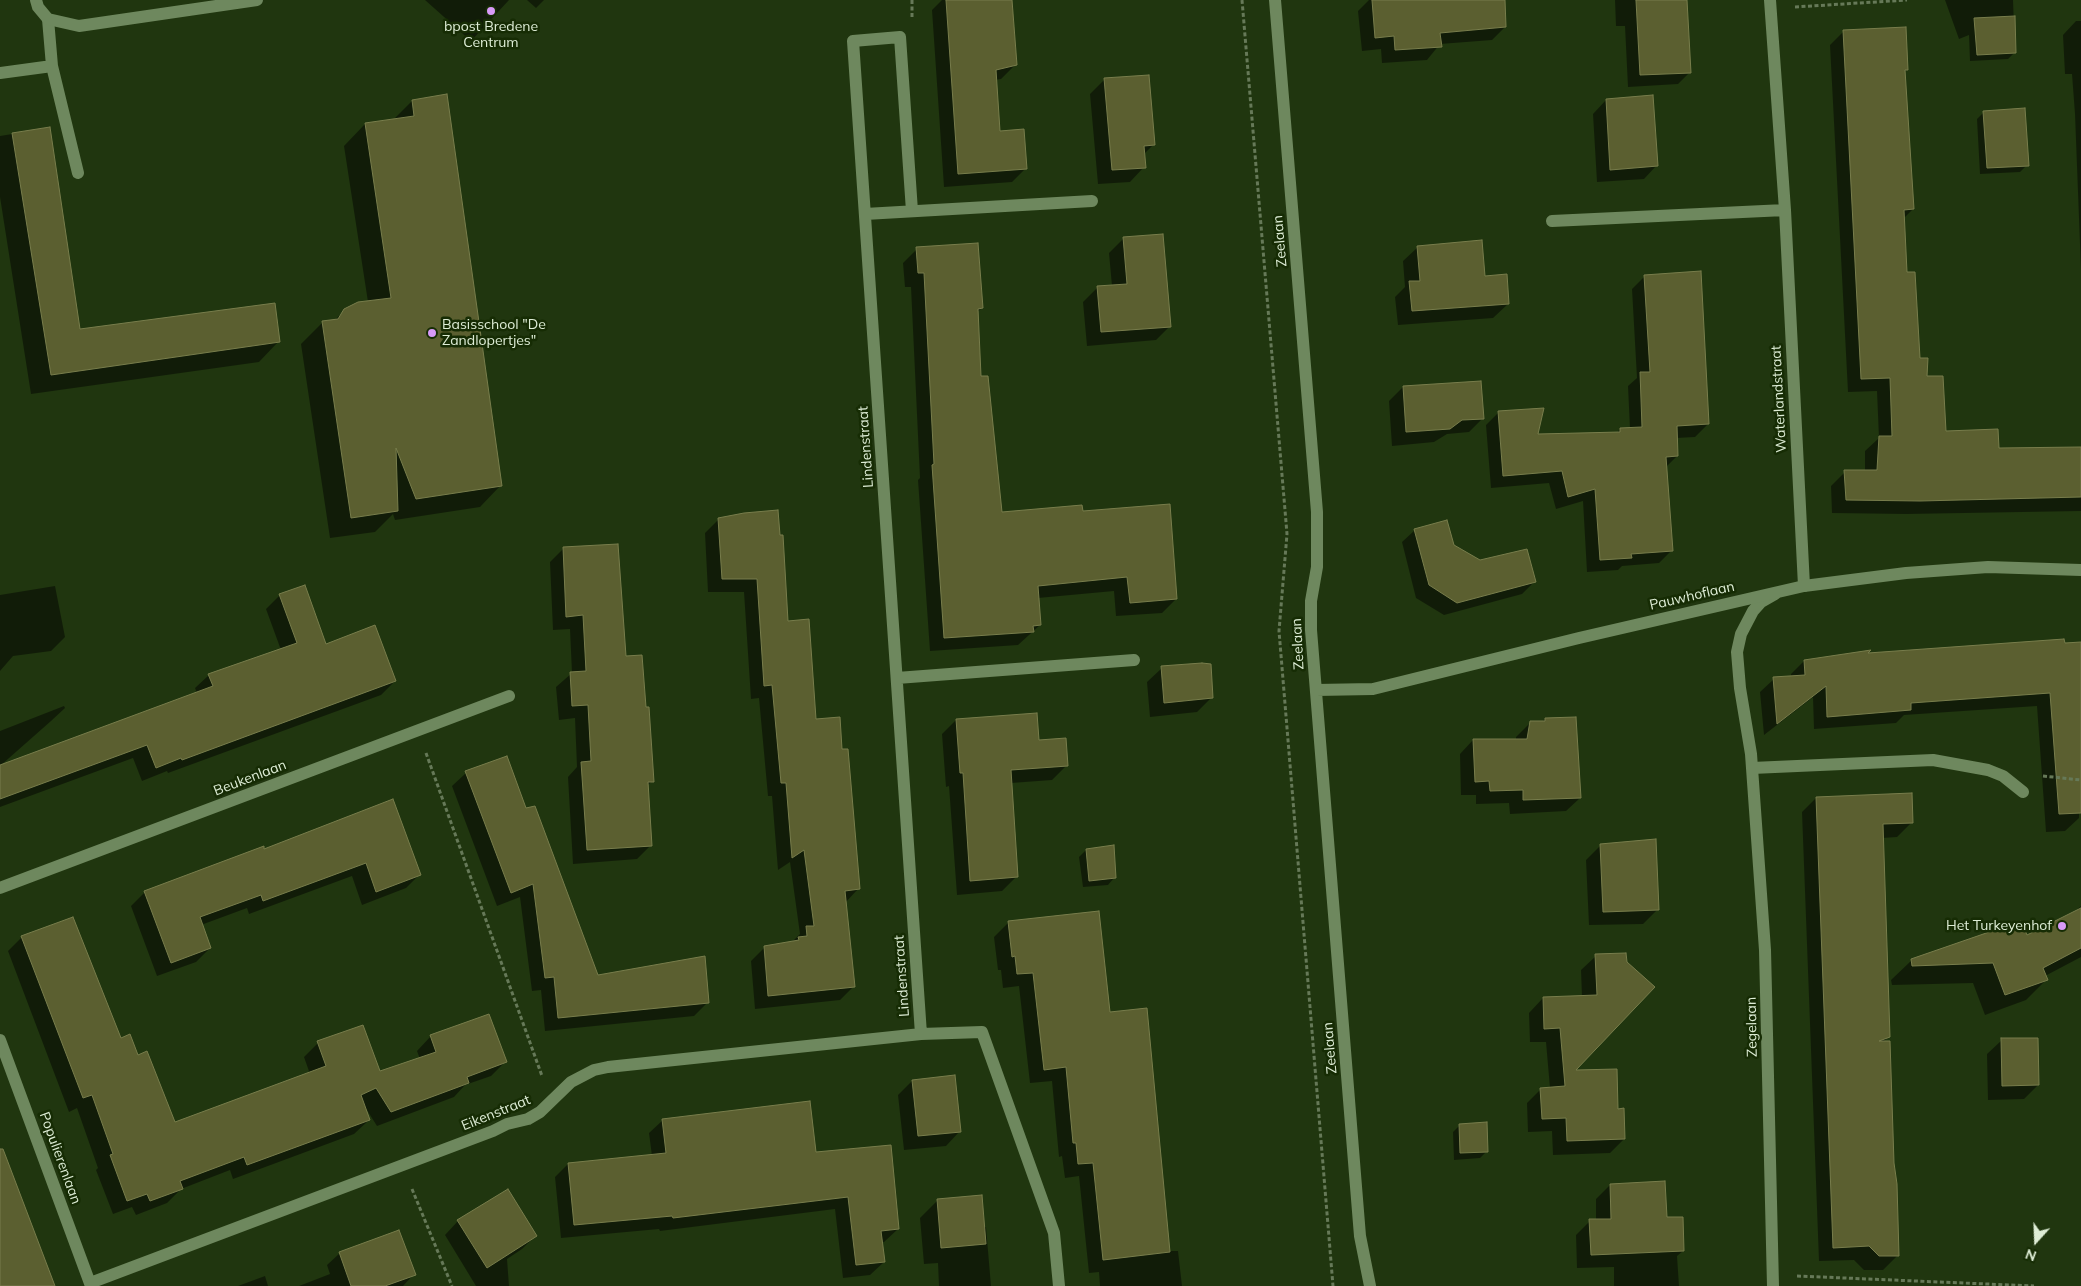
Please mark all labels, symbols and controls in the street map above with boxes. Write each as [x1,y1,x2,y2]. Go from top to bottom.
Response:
marker: bpost Bredene Centrum [485,5,497,17]
place label: bpost Bredene Centrum [444,19,538,52]
street label: Zeelaan [1269,215,1291,267]
place label: Basisschool "De Zandlopertjes" [442,317,546,350]
marker: Basisschool "De Zandlopertjes" [426,327,438,339]
street label: Waterlandstraat [1768,345,1790,453]
street label: Lindenstraat [855,406,877,488]
street label: Pauwhoflaan [1648,578,1736,614]
street label: Zeelaan [1288,618,1308,670]
street label: Beukenlaan [211,756,289,800]
place label: Het Turkeyenhof [1946,918,2052,934]
marker: Het Turkeyenhof [2056,920,2068,932]
street label: Lindenstraat [891,935,913,1017]
street label: Zegelaan [1743,997,1761,1057]
street label: Zeelaan [1319,1022,1341,1074]
street label: Eikenstraat [459,1092,533,1134]
street label: Populierenlaan [36,1110,84,1206]
north arrow [2011,1216,2061,1266]
text: N [2023,1245,2039,1265]

